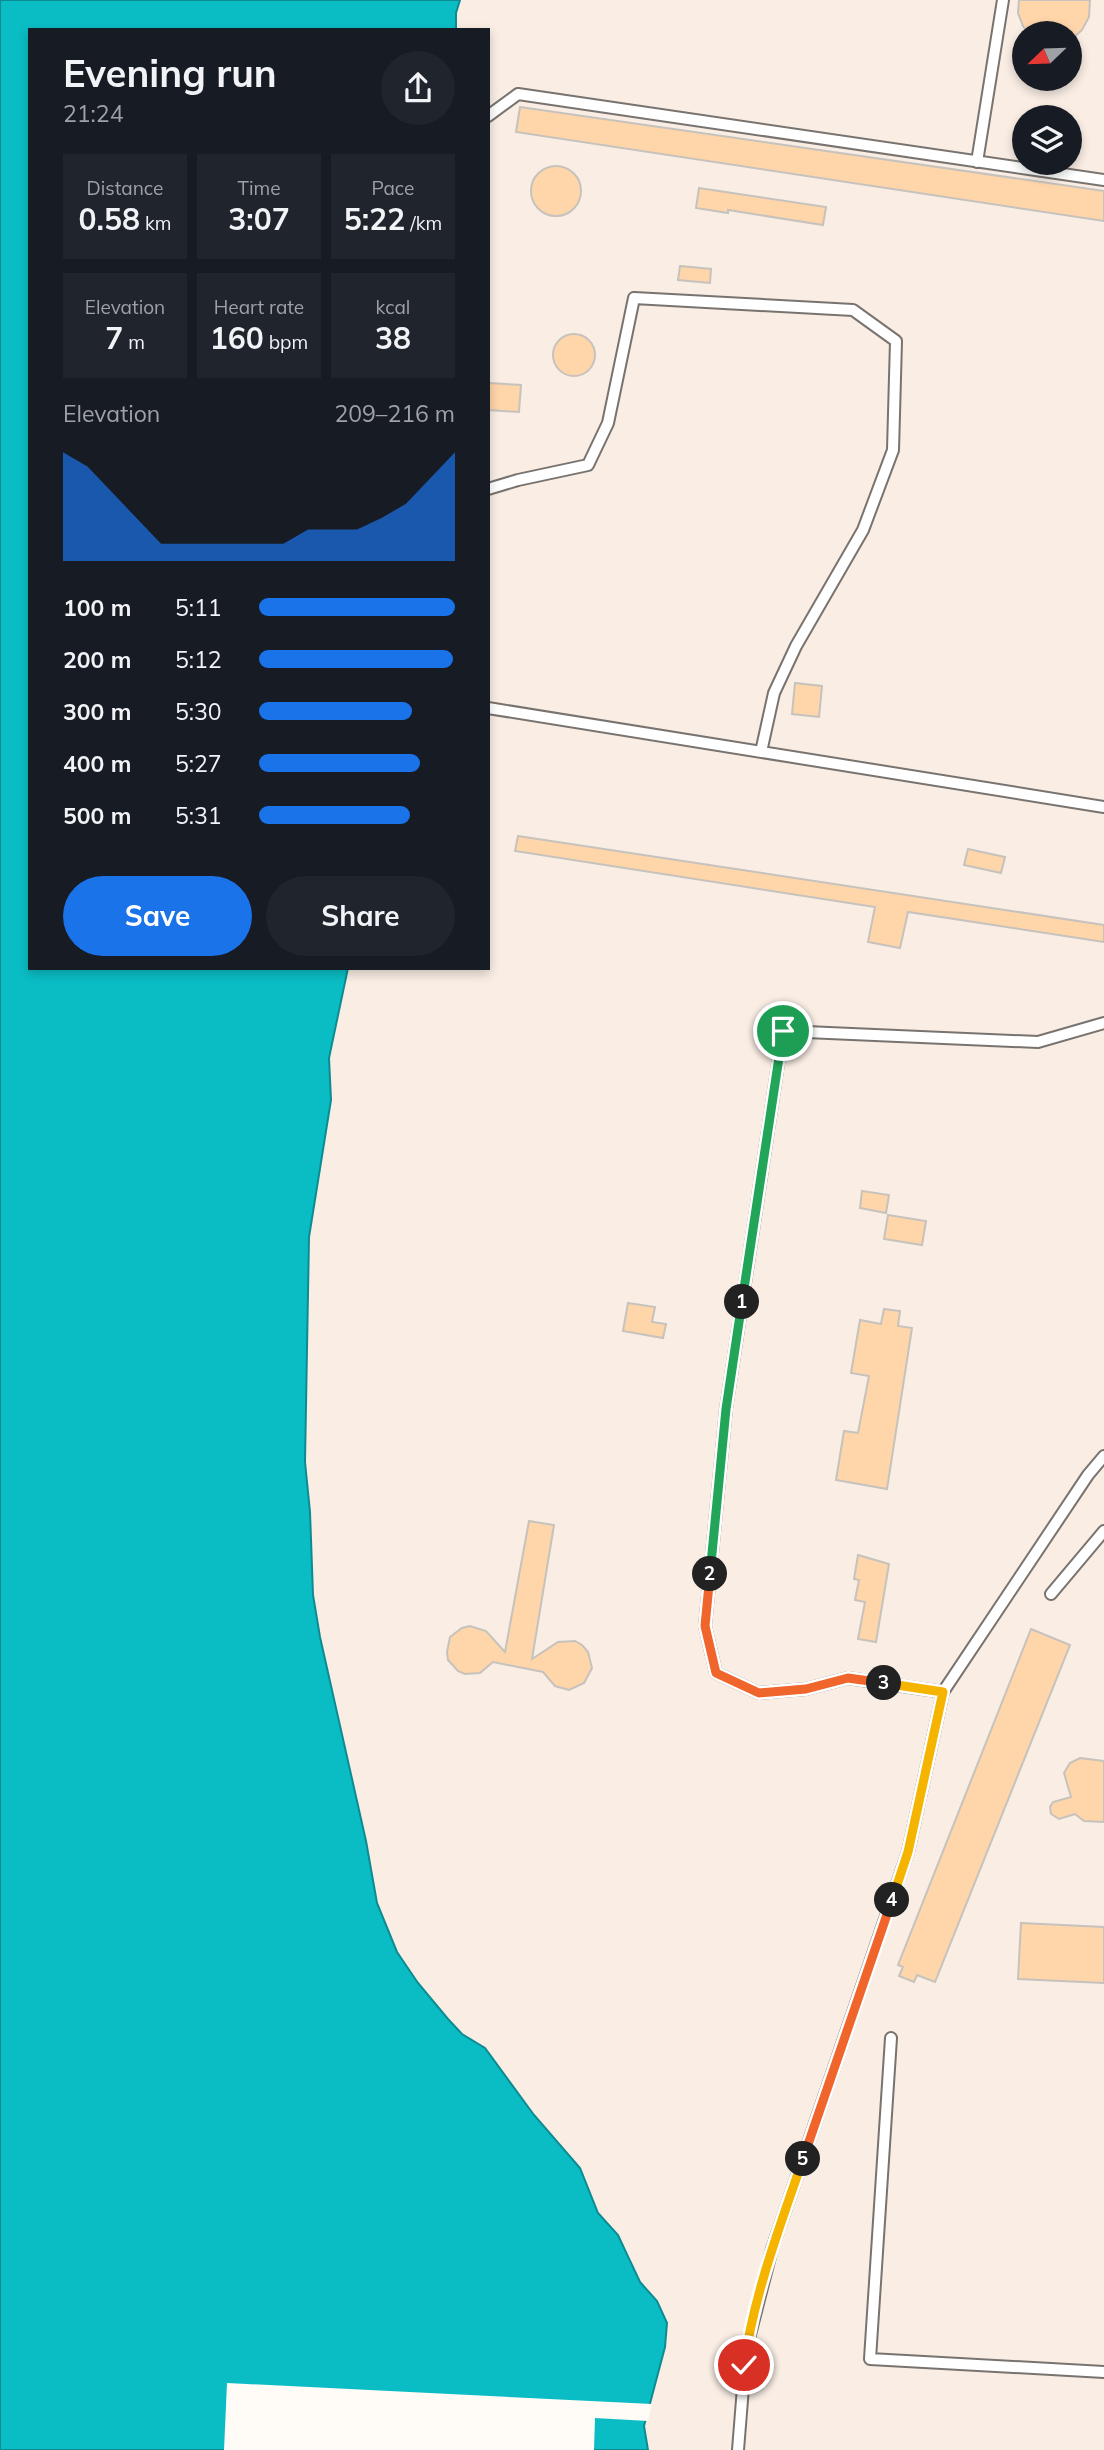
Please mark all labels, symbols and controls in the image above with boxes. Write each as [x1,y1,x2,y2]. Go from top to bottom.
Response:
north arrow [1012,21,1082,91]
map controls [1012,21,1082,175]
text: Evening run [63,49,277,97]
button: share [381,51,455,125]
text: 21:24 [63,99,123,128]
button: layers [1012,105,1082,175]
text: Distance [87,176,163,200]
text: Time [237,176,281,200]
text: Pace [372,176,414,200]
text: 0.58 [79,200,140,238]
text: 3:07 [228,200,290,238]
text: 5:22 [344,200,405,238]
text: km [140,211,171,235]
text: /km [405,211,442,235]
text: Elevation [85,295,165,319]
text: Heart rate [214,295,304,319]
text: kcal [376,295,410,319]
text: 7 [105,319,123,357]
text: 160 [210,319,264,357]
text: 38 [375,319,411,357]
text: m [123,330,145,354]
text: bpm [264,330,308,354]
text: Elevation [63,399,160,428]
text: 209–216 m [334,399,455,428]
text: 100 m [63,593,131,622]
text: 5:11 [175,593,222,622]
text: 200 m [63,645,131,674]
text: 5:12 [175,645,222,674]
text: 300 m [63,697,131,726]
text: 5:30 [175,697,222,726]
text: 400 m [63,749,131,778]
text: 5:27 [175,749,222,778]
text: 500 m [63,801,131,830]
text: 5:31 [175,801,222,830]
button: Save [63,876,252,956]
button: Share [266,876,455,956]
pin [753,1001,813,1061]
icon: arrive [764,1012,802,1050]
pin: 1 [724,1284,760,1320]
text: 1 [736,1289,747,1313]
pin: 2 [692,1556,728,1592]
text: 2 [704,1561,715,1585]
pin: 3 [866,1666,902,1700]
text: 3 [878,1670,889,1694]
pin: 4 [874,1882,910,1918]
text: 4 [886,1887,897,1911]
pin: 5 [786,2142,820,2176]
text: 5 [797,2146,808,2170]
pin [714,2335,774,2395]
icon: check [725,2346,763,2384]

